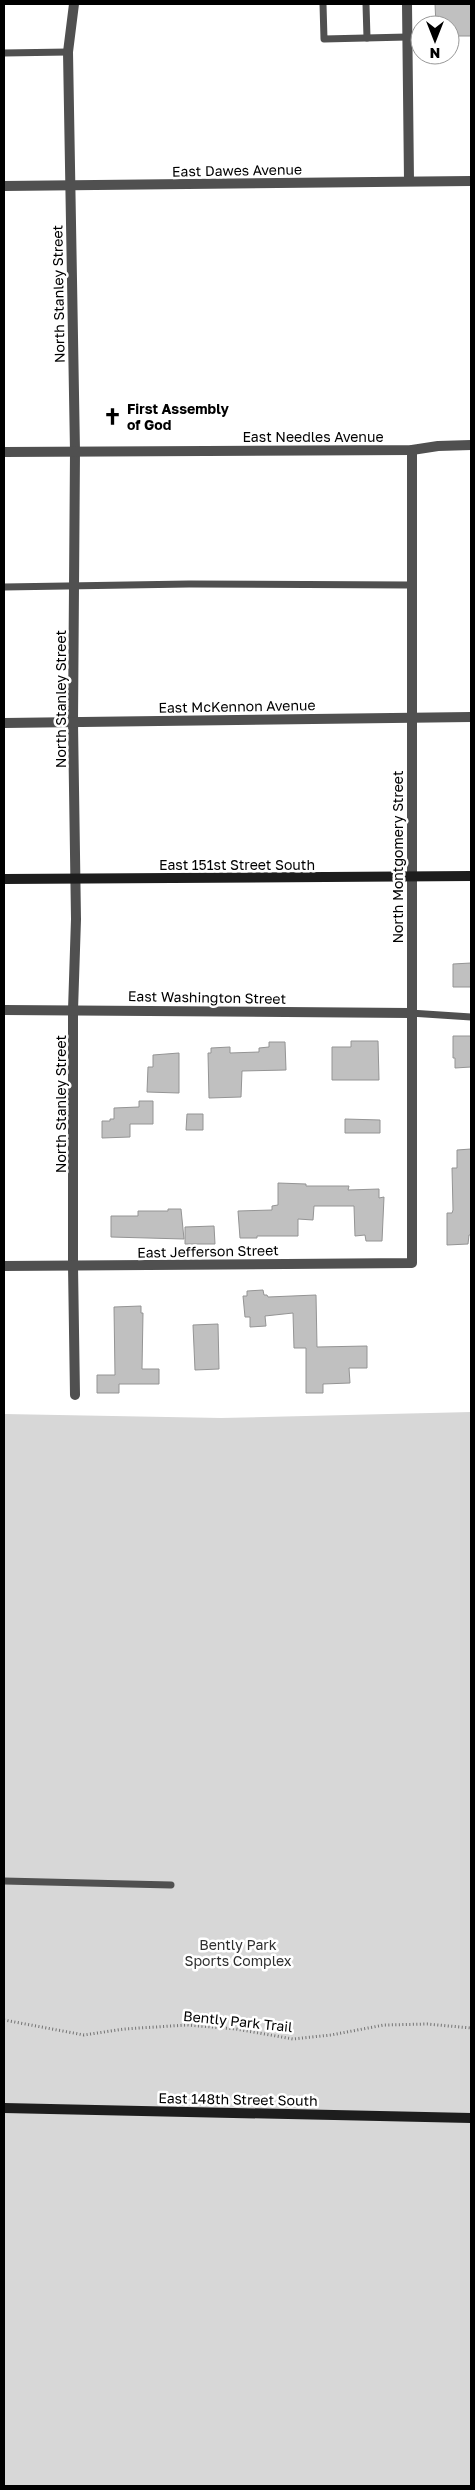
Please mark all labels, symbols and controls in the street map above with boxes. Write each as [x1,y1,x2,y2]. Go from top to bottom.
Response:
north arrow [410,15,460,65]
text: N [430,45,440,62]
street label: East Dawes Avenue [172,160,302,180]
street label: North Stanley Street [48,225,68,363]
place label: First Assembly of God [127,400,230,433]
church icon: First Assembly of God [103,406,123,426]
street label: East Needles Avenue [242,428,384,445]
street label: North Stanley Street [52,630,69,768]
street label: East McKennon Avenue [158,696,316,716]
street label: North Montgomery Street [389,770,406,944]
street label: East 151st Street South [159,856,315,873]
street label: East Washington Street [128,987,286,1007]
street label: North Stanley Street [52,1035,69,1173]
street label: East Jefferson Street [137,1241,279,1261]
park label: Bently Park Sports Complex [184,1936,292,1969]
street label: Bently Park Trail [183,2007,293,2035]
street label: East 148th Street South [158,2089,318,2109]

